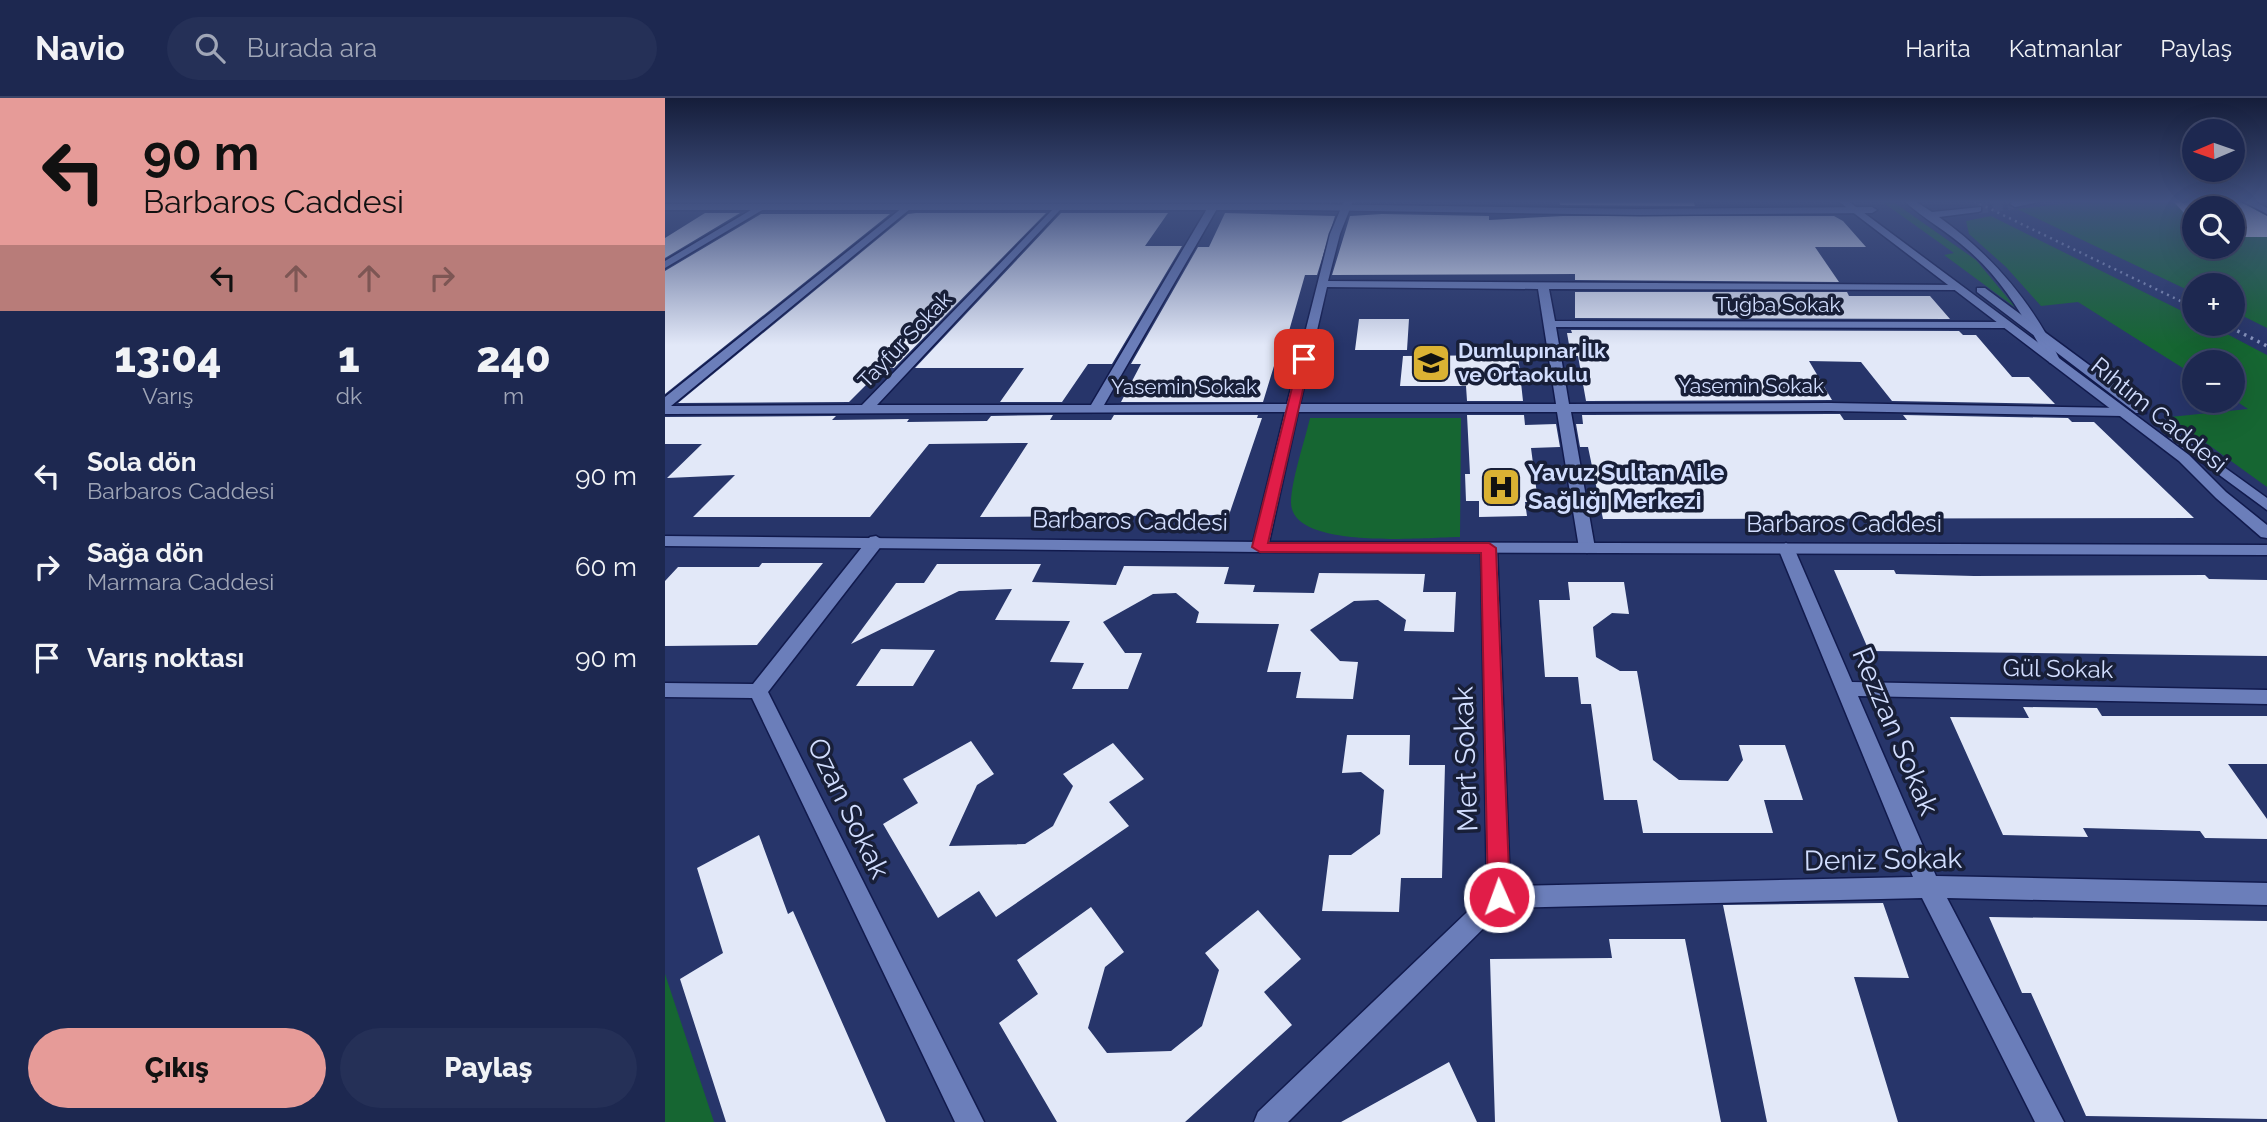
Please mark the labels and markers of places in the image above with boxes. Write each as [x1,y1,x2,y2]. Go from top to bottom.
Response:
pin [1274,329,1334,389]
place label: Dumlupınar İlk ve Ortaokulu [1458,338,1606,387]
school or university icon: Dumlupınar İlk ve Ortaokulu [1410,342,1452,384]
place label: Yavuz Sultan Aile Sağlığı Merkezi [1528,458,1724,515]
hospital icon: Yavuz Sultan Aile Sağlığı Merkezi [1480,466,1522,508]

